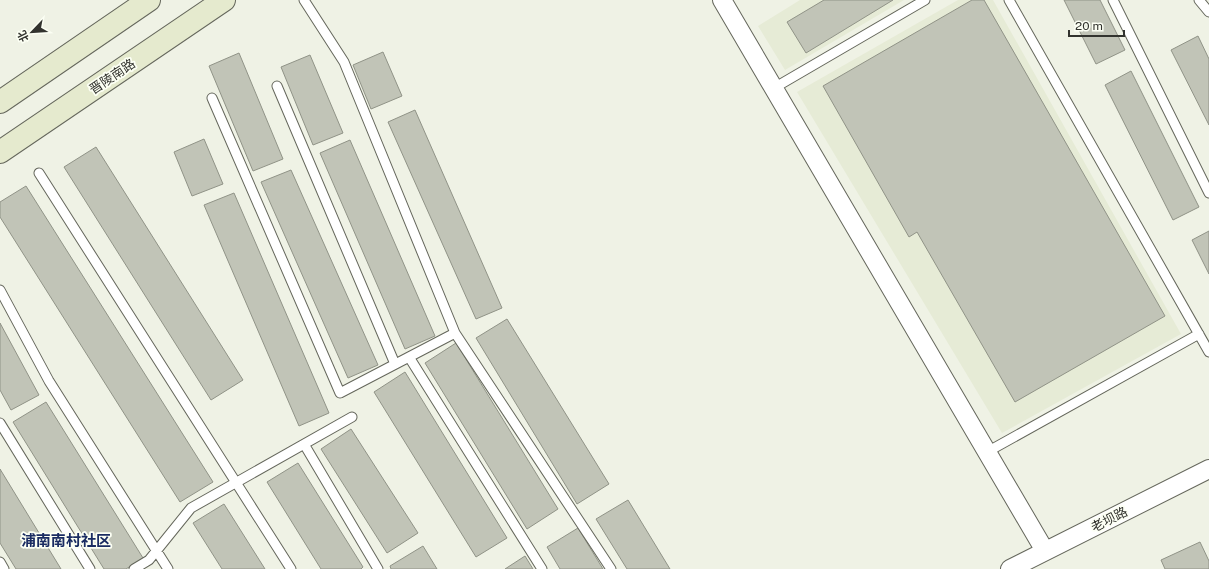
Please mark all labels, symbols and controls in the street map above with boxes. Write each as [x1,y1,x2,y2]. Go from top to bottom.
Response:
north arrow [12,12,52,52]
scale bar [1069,12,1124,38]
text: 20 m [1075,19,1103,33]
text: 北 [15,29,31,44]
street label: 晋陵南路 [87,56,138,97]
street label: 老坝路 [1088,504,1130,535]
district label: 浦南南村社区 [21,532,111,549]

